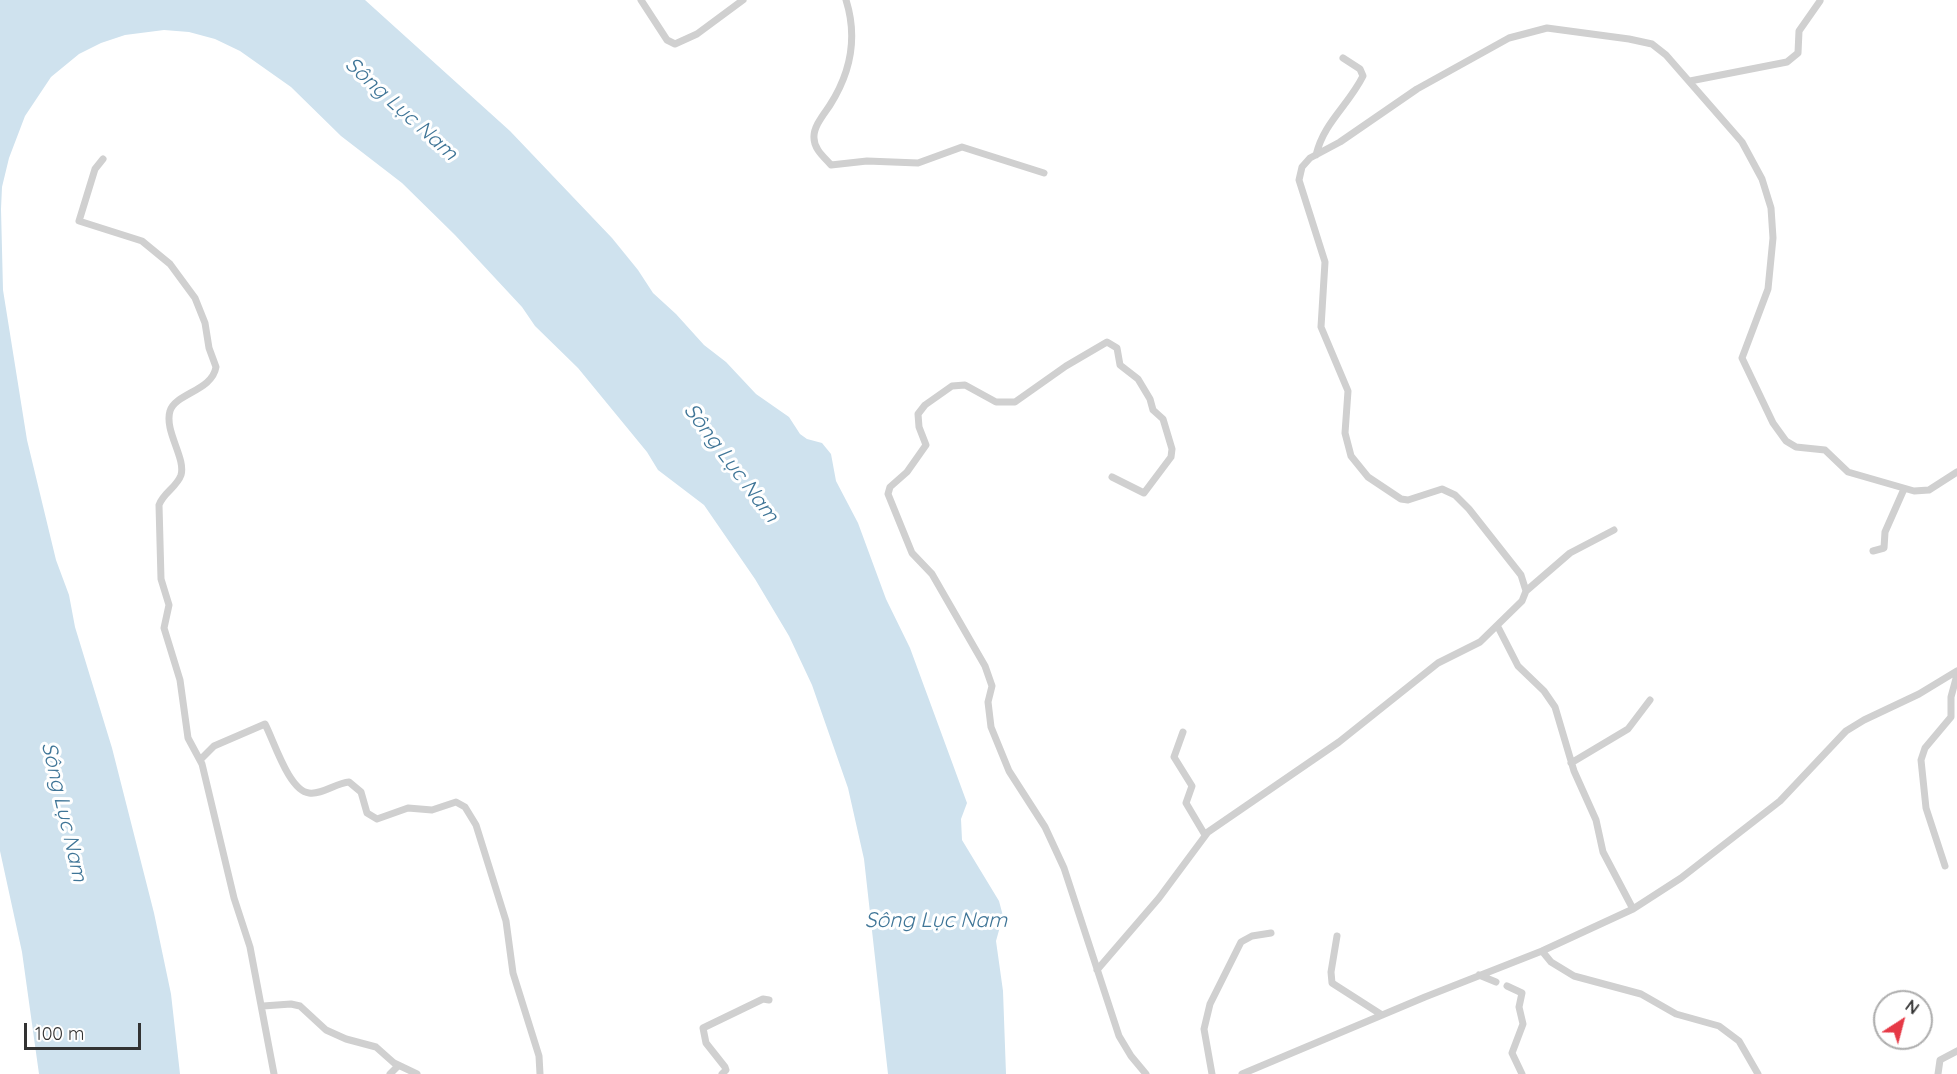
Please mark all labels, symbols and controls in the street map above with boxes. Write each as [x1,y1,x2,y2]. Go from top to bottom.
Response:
water label: Sông Lục Nam [340,52,462,166]
water label: Sông Lục Nam [678,399,784,527]
water label: Sông Lục Nam [36,740,92,884]
water label: Sông Lục Nam [865,908,1007,934]
north arrow [1873,990,1933,1050]
text: N [1902,996,1923,1019]
scale bar [27,1011,144,1049]
text: 100 m [35,1022,84,1045]

